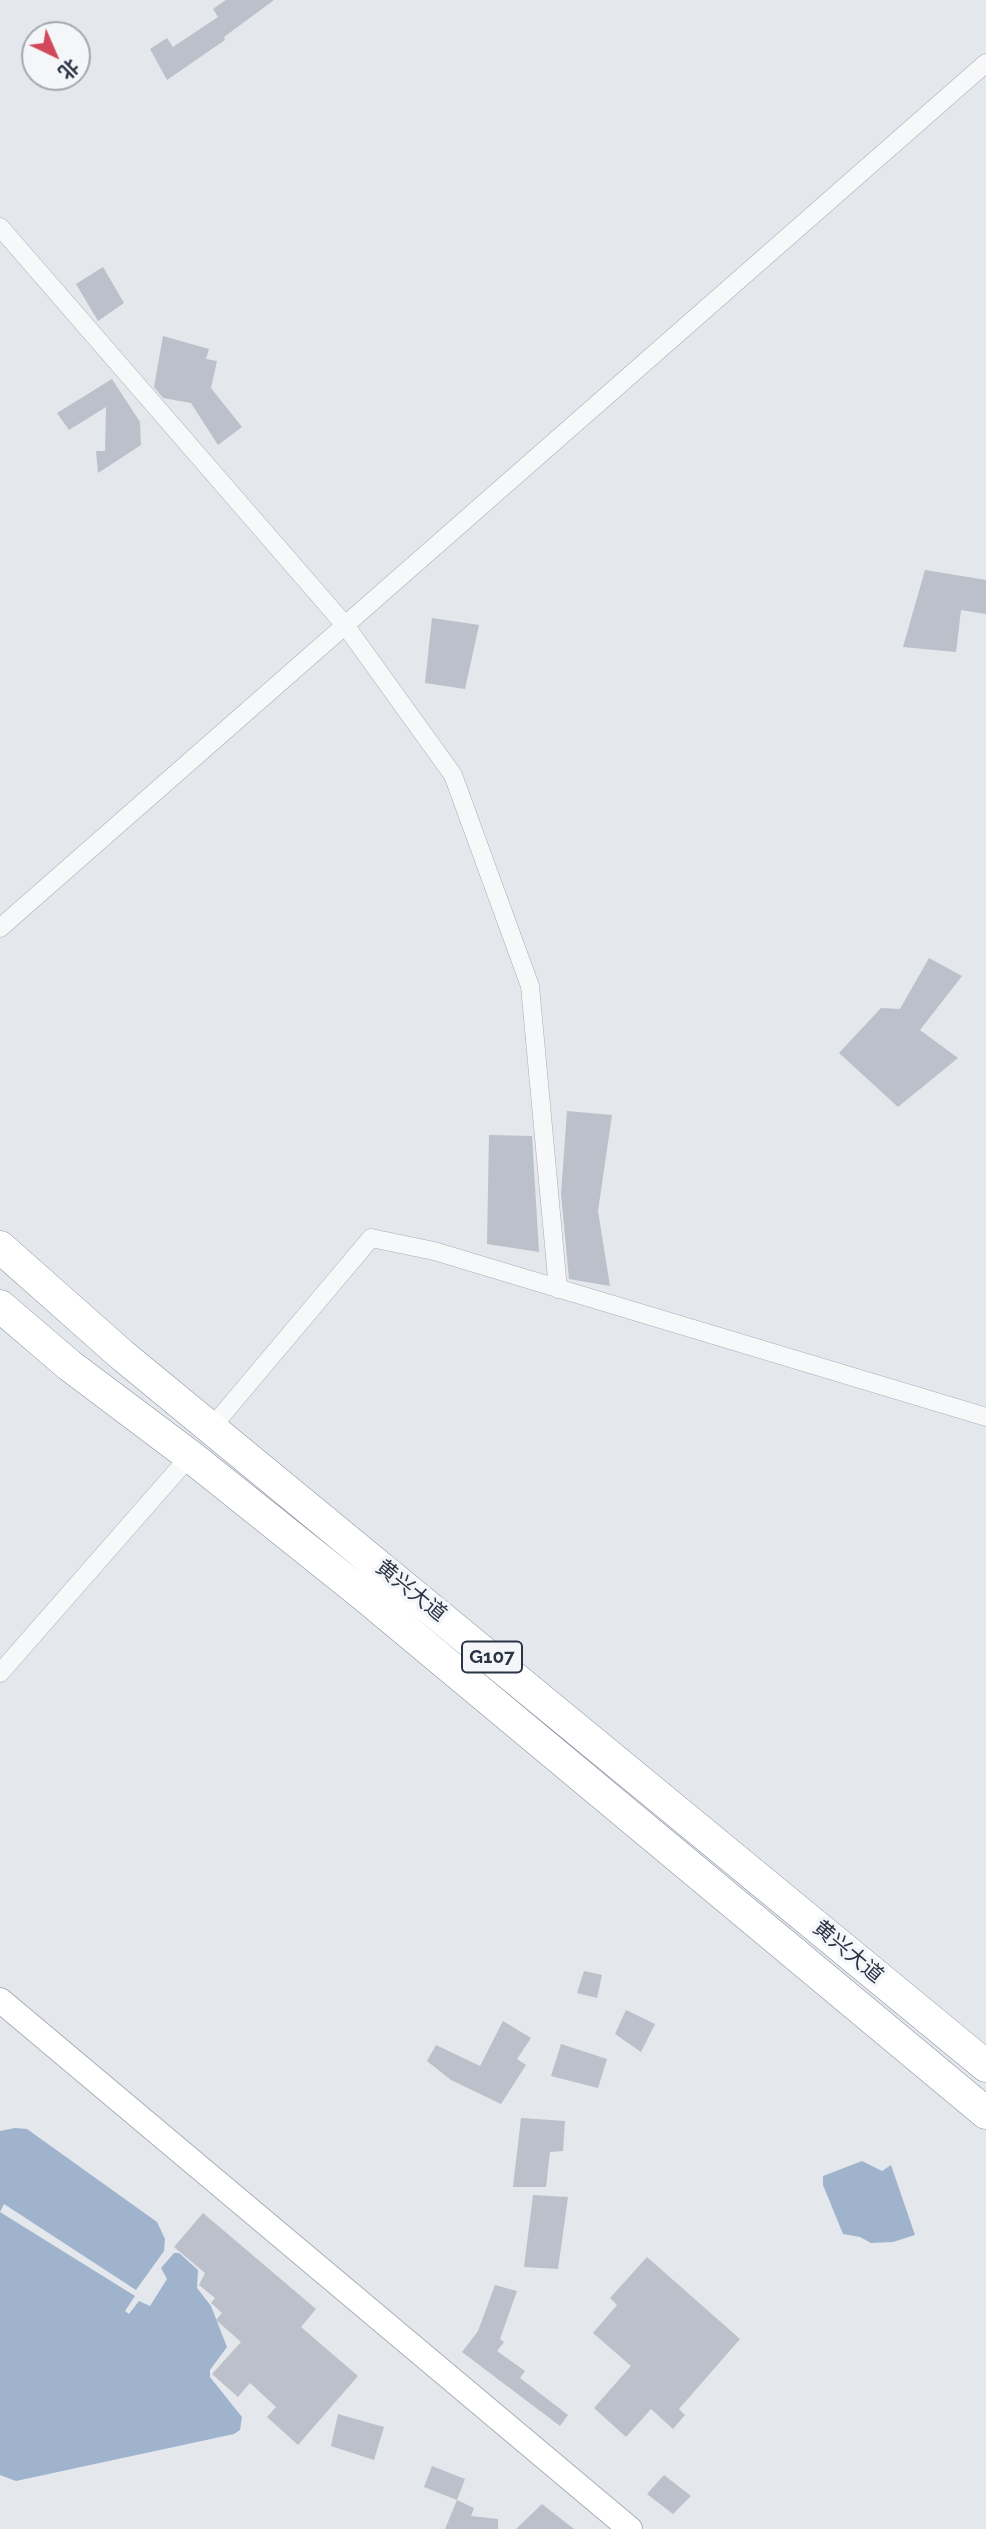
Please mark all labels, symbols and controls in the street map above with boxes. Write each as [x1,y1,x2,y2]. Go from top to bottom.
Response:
north arrow [21,21,91,91]
text: 北 [55,55,84,84]
street label: 黄兴大道 [370,1555,452,1627]
road number: G107 [462,1642,522,1672]
street label: 黄兴大道 [808,1915,888,1989]

